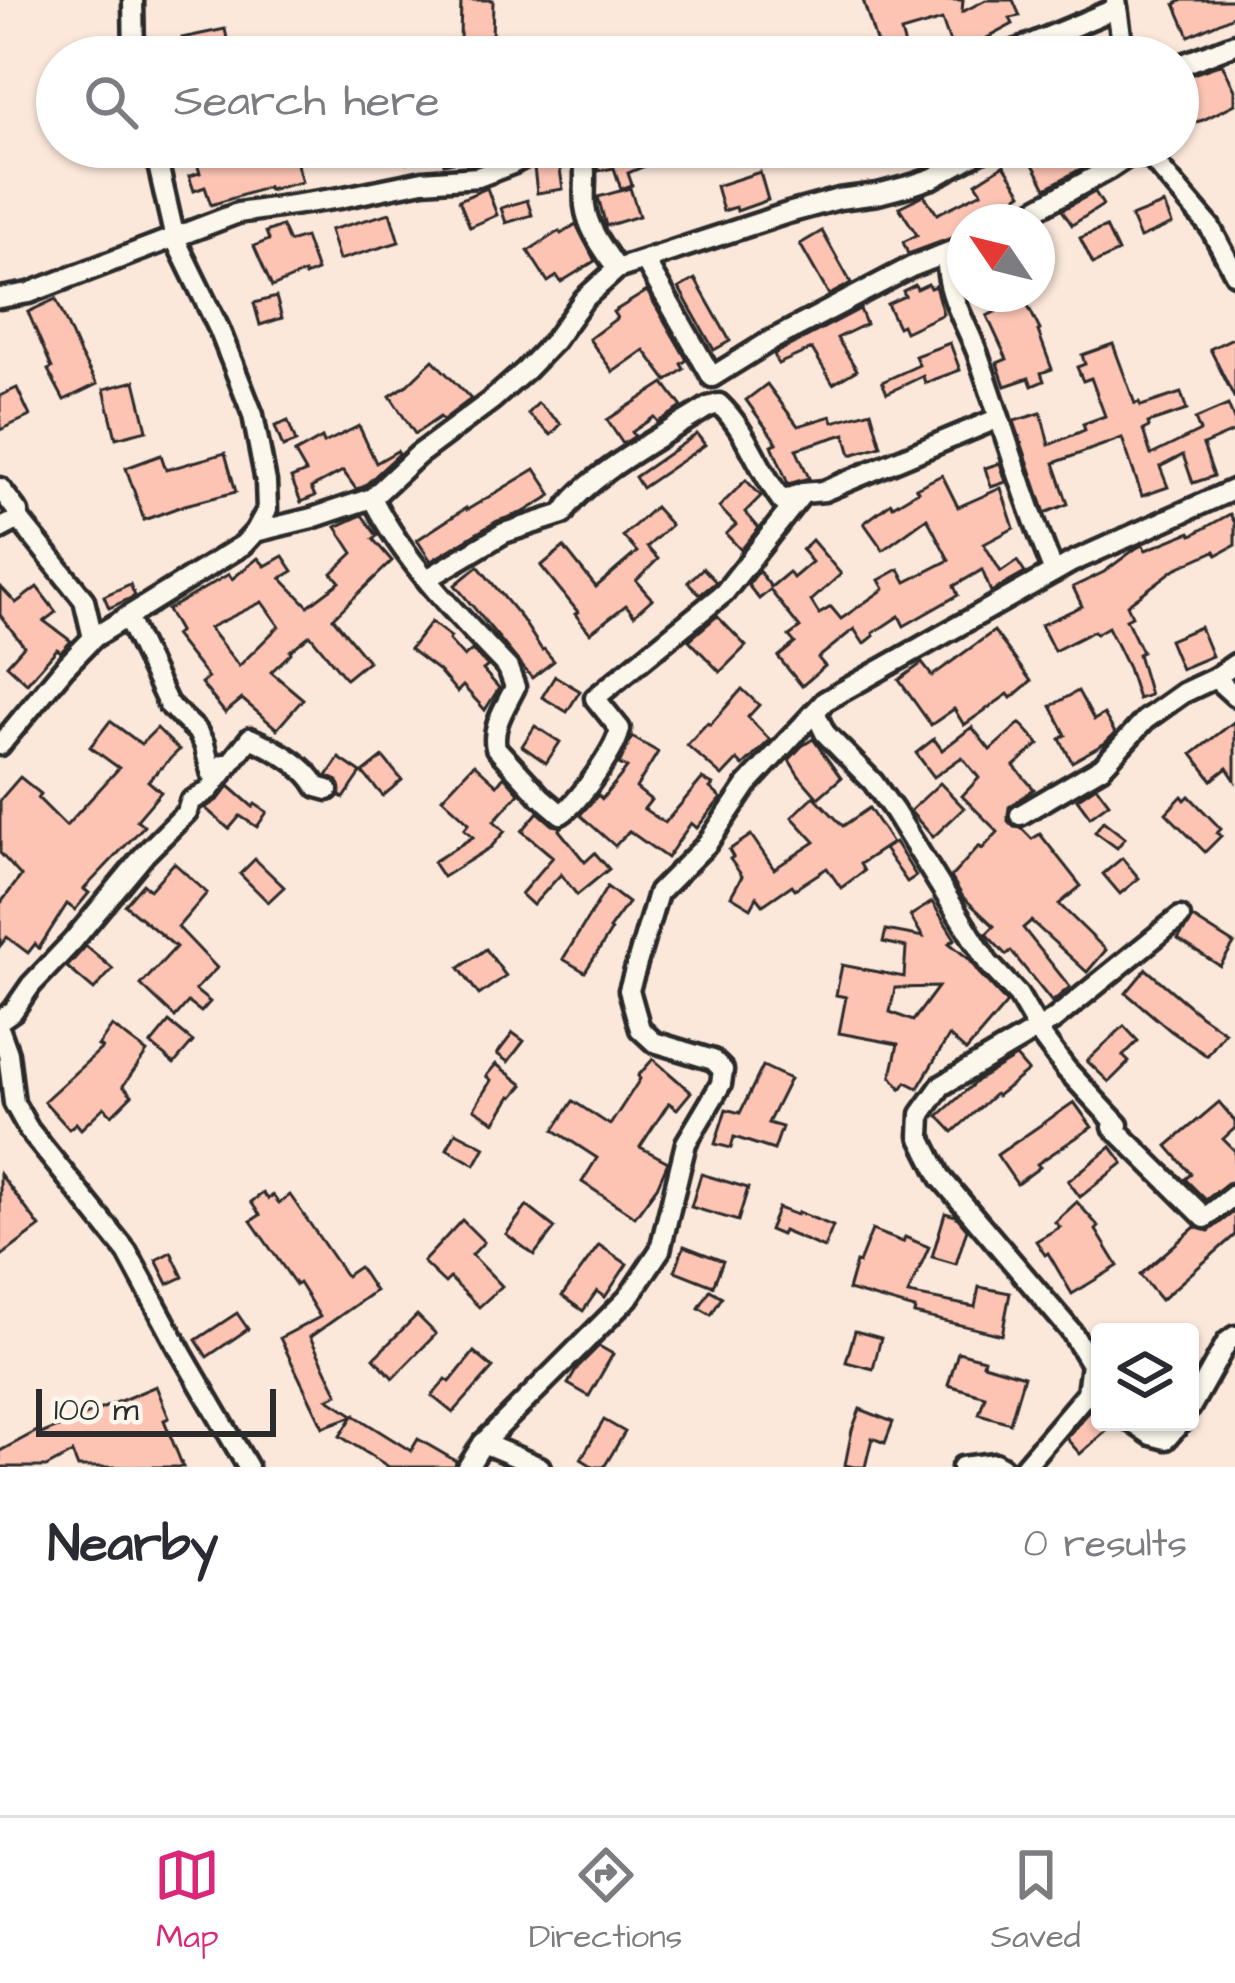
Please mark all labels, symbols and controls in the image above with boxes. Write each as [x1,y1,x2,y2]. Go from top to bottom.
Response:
search box [36,36,1199,168]
icon: search [78,69,144,135]
text: Search here [174,71,440,133]
north arrow [947,204,1055,312]
map controls [1091,1323,1199,1431]
button: layers [1091,1323,1199,1431]
scale bar [36,1383,276,1436]
text: 100 m [54,1387,139,1433]
text: Nearby [48,1510,218,1581]
text: 0 results [1023,1518,1187,1572]
tab: Map [154,1842,220,1960]
tab: Directions [529,1842,682,1960]
tab: Saved [991,1842,1081,1960]

